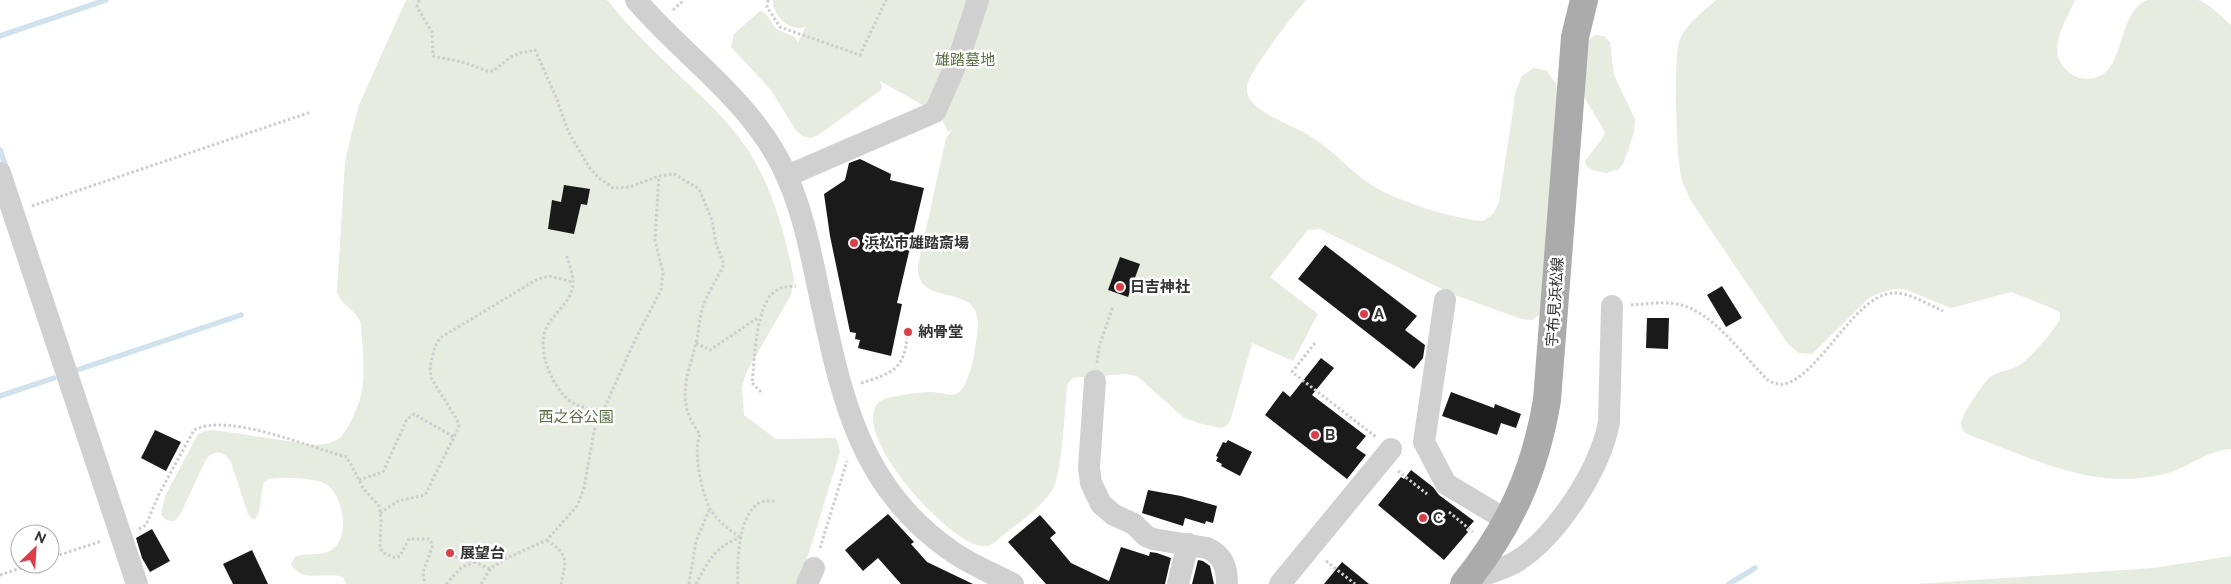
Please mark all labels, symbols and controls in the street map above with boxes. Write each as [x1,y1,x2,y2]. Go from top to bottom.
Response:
park label: 雄踏墓地 [935,51,995,69]
place label: 浜松市雄踏斎場 [864,234,969,252]
marker: 浜松市雄踏斎場 [848,237,860,249]
street label: 宇布見浜松線 [1543,256,1567,348]
place label: 日吉神社 [1130,278,1190,296]
marker: 日吉神社 [1114,281,1126,293]
place label: A [1374,305,1385,323]
marker: A [1358,308,1370,320]
place label: 納骨堂 [918,323,963,341]
marker: 納骨堂 [902,326,914,338]
park label: 西之谷公園 [538,408,614,426]
place label: B [1325,426,1335,444]
marker: B [1309,429,1321,441]
place label: C [1433,509,1443,527]
marker: C [1417,512,1429,524]
north arrow [10,524,60,574]
text: N [32,528,49,547]
place label: 展望台 [460,544,505,562]
marker: 展望台 [444,547,456,559]

